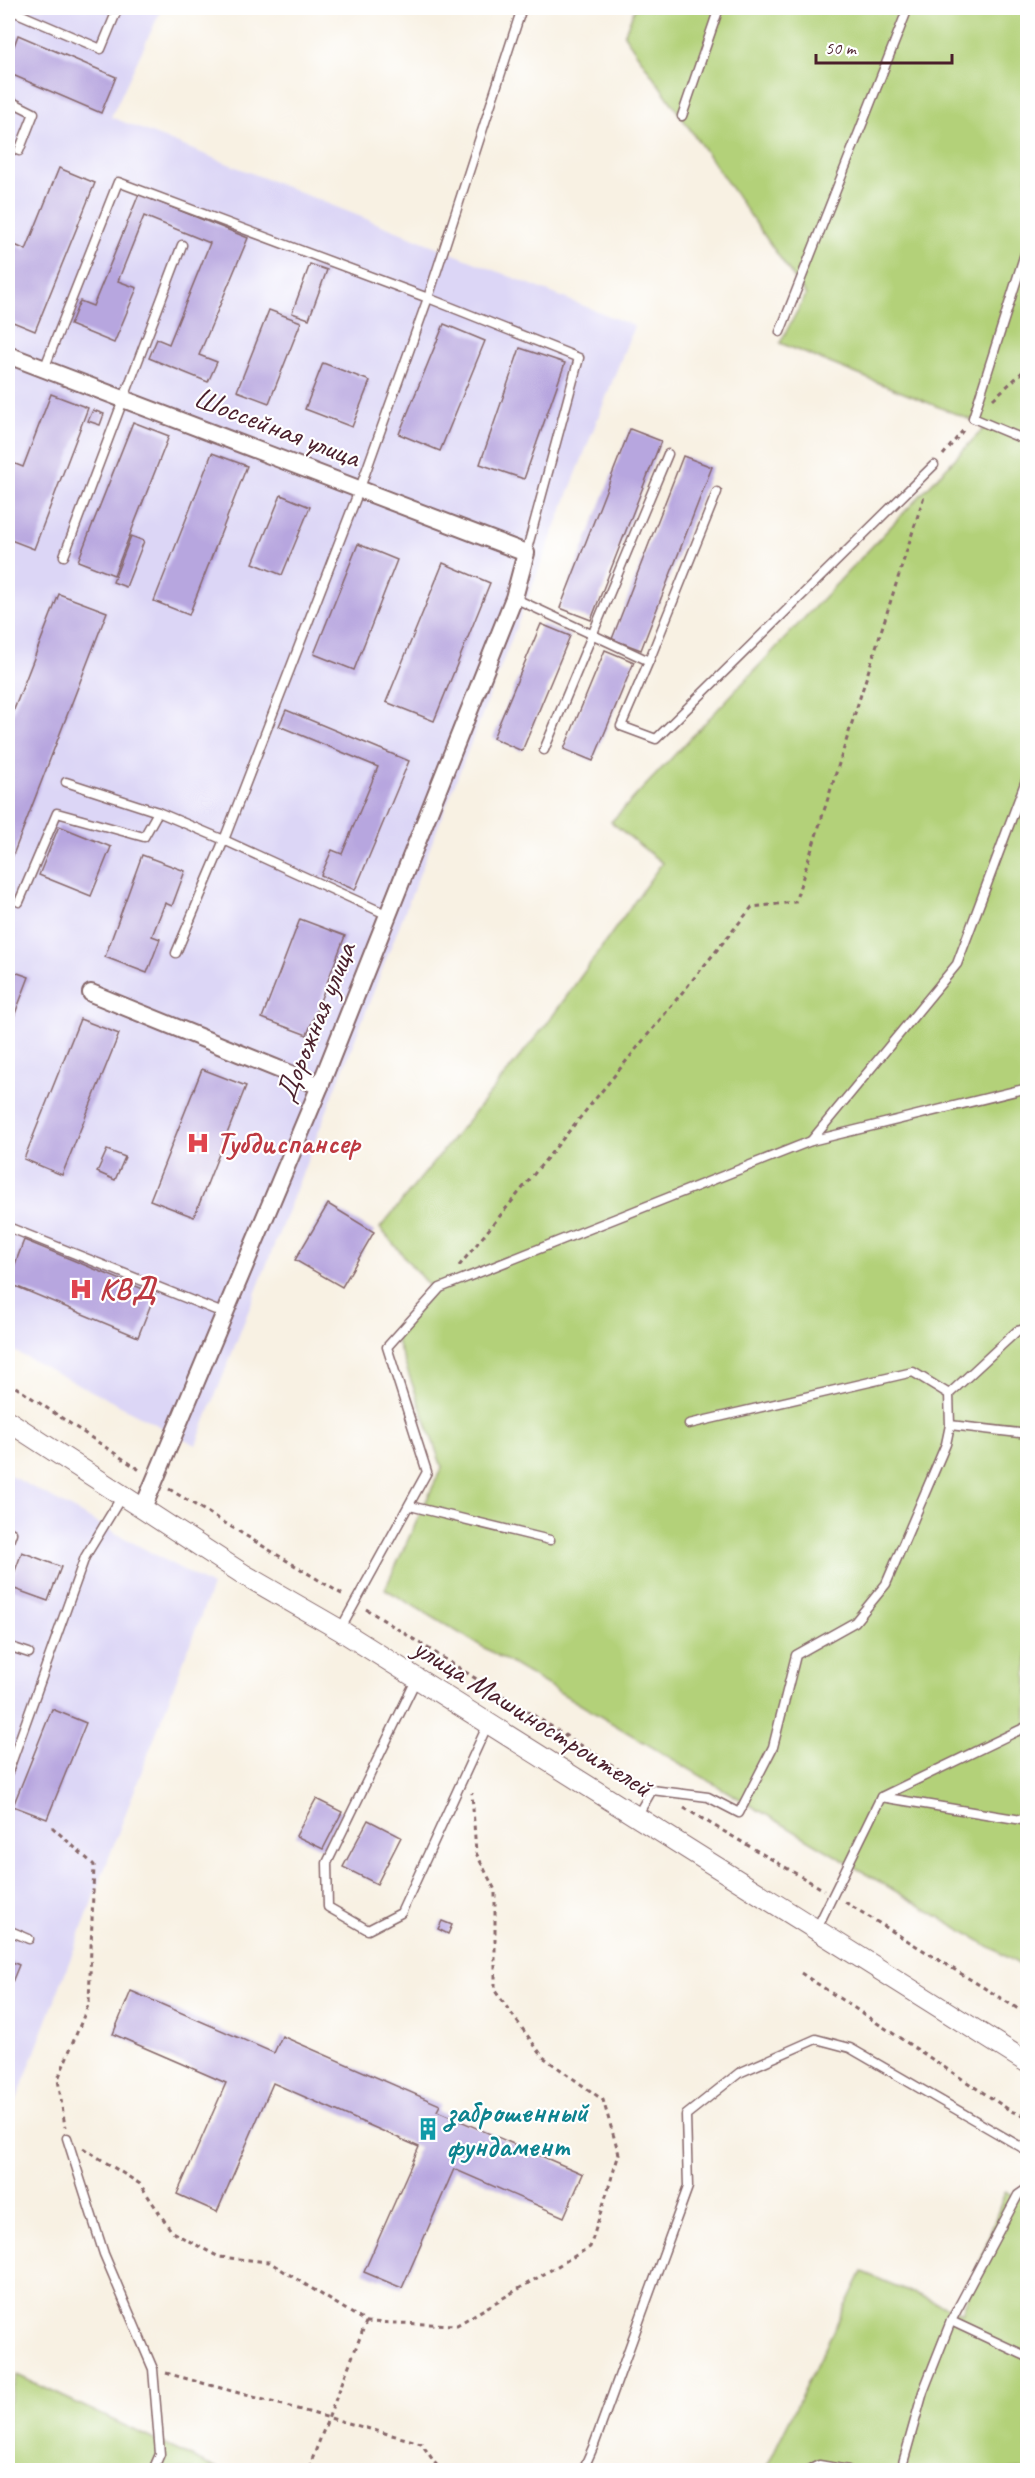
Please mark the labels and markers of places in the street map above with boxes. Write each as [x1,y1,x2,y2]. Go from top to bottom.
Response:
place label: Тубдиспансер [216,1124,362,1162]
hospital icon: Тубдиспансер [185,1130,211,1156]
place label: КВД [99,1270,157,1308]
hospital icon: КВД [68,1276,94,1302]
place label: заброшенный фундамент [443,2093,590,2165]
building icon: заброшенный фундамент [415,2116,441,2142]

